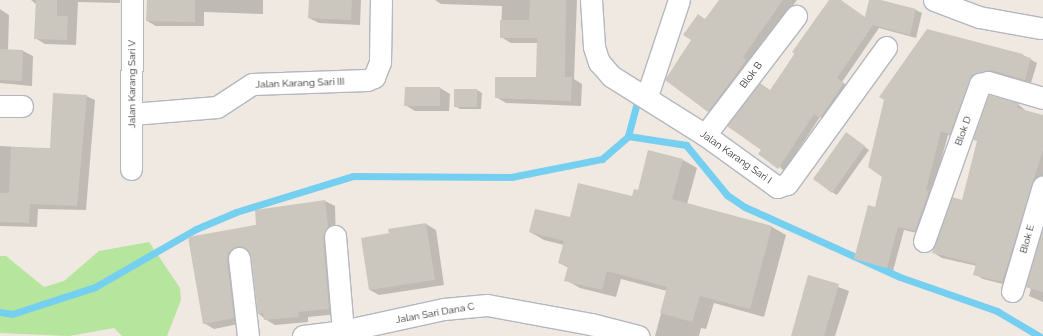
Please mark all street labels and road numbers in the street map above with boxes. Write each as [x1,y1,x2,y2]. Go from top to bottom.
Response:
street label: Jalan Karang Sari V [126,40,138,128]
street label: Blok B [737,59,765,91]
street label: Jalan Karang Sari III [255,75,345,91]
street label: Blok D [952,115,974,147]
street label: Jalan Karang Sari I [698,128,774,186]
street label: Blok E [1017,223,1037,255]
street label: Jalan Sari Dana C [395,300,475,326]

